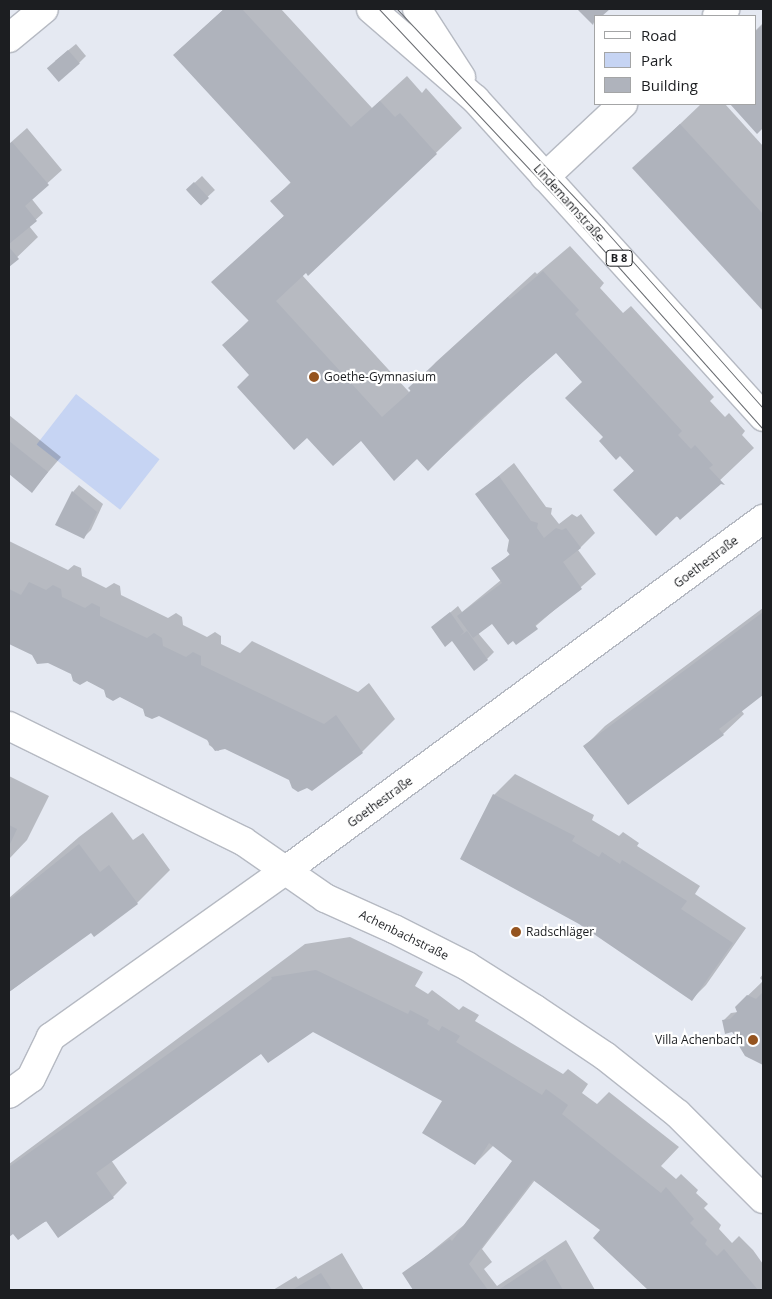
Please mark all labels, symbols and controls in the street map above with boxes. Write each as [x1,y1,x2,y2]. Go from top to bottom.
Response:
legend [594,15,757,105]
text: Road [641,25,677,45]
text: Park [641,50,672,70]
text: Building [641,75,698,95]
street label: Lindemannstraße [531,161,607,245]
road number: B 8 [605,250,633,266]
place label: Goethe-Gymnasium [324,370,436,384]
marker: Goethe-Gymnasium [308,371,320,383]
street label: Goethestraße [671,533,741,591]
street label: Goethestraße [345,774,415,830]
street label: Achenbachstraße [357,907,451,963]
place label: Radschläger [526,925,594,939]
marker: Radschläger [510,926,522,938]
place label: Villa Achenbach [655,1033,743,1047]
marker: Villa Achenbach [747,1034,759,1046]

